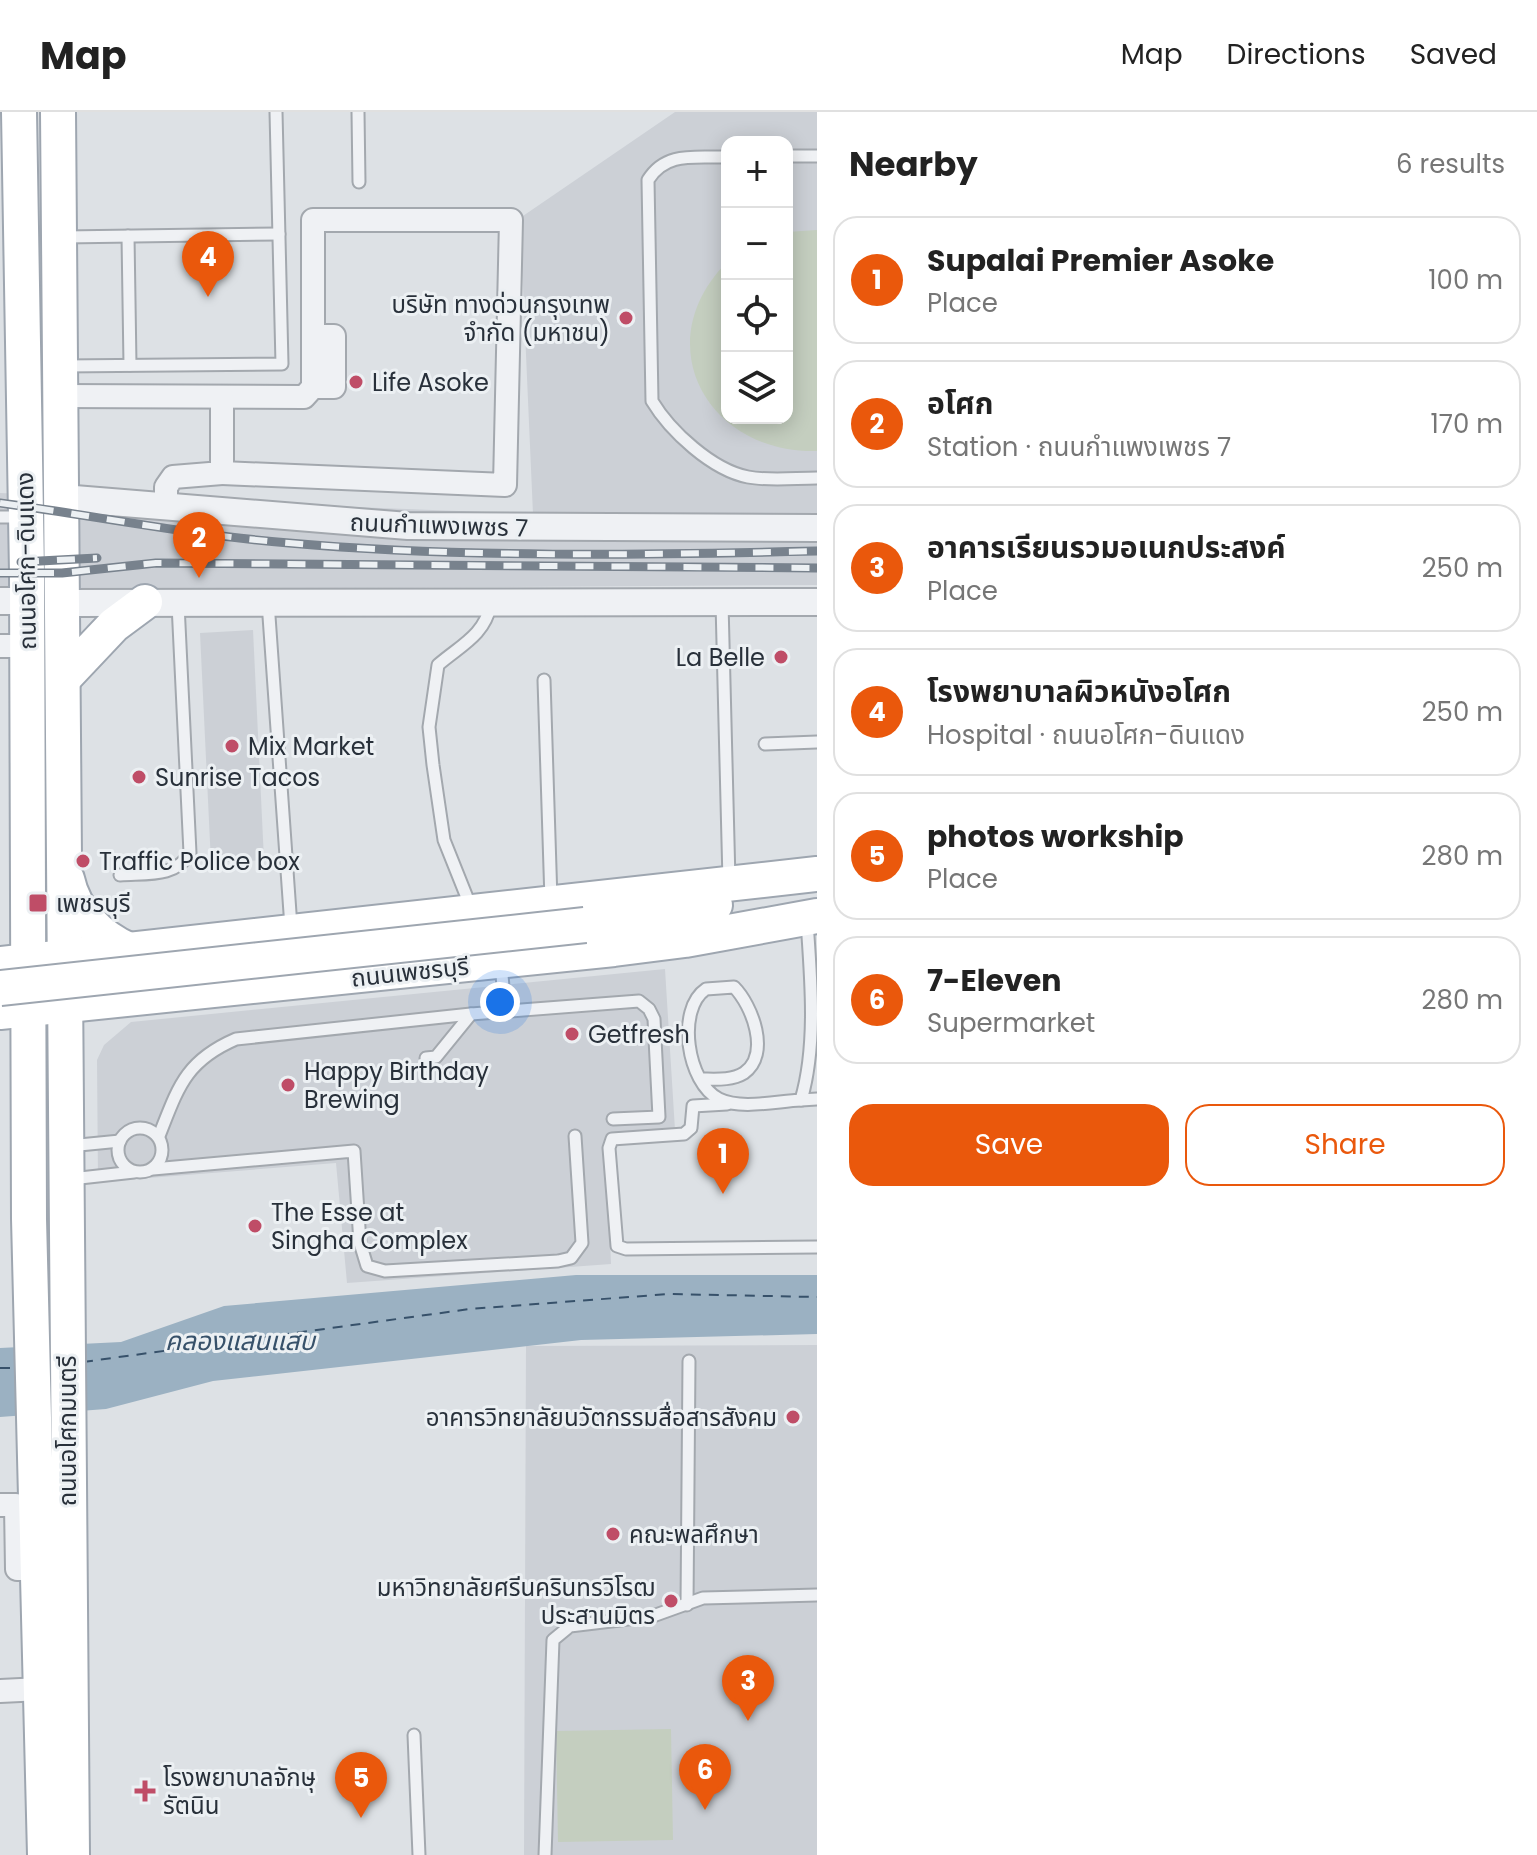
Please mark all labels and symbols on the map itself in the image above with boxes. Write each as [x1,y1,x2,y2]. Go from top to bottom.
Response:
pin: 4 [182,231,234,297]
place label: บริษัท ทางด่วนกรุงเทพ จำกัด (มหาชน) [391,288,610,349]
marker: บริษัท ทางด่วนกรุงเทพ จำกัด (มหาชน) [617,309,635,327]
place label: Life Asoke [372,366,489,399]
marker: Life Asoke [347,373,365,391]
street label: ถนนอโศก-ดินแดง [8,472,44,650]
street label: ถนนกำแพงเพชร 7 [349,505,529,545]
pin: 2 [173,512,225,578]
place label: La Belle [676,641,765,674]
marker: La Belle [772,648,790,666]
place label: Mix Market [248,730,374,763]
marker: Mix Market [223,737,241,755]
place label: Sunrise Tacos [155,761,320,794]
marker: Sunrise Tacos [130,768,148,786]
place label: Traffic Police box [99,845,300,878]
marker: Traffic Police box [74,852,92,870]
place label: เพชรบุรี [56,887,130,920]
marker: เพชรบุรี [27,892,49,914]
street label: ถนนเพชรบุรี [349,949,471,995]
your location [480,982,520,1022]
place label: Getfresh [588,1018,690,1051]
marker: Getfresh [563,1025,581,1043]
place label: Happy Birthday Brewing [304,1055,489,1116]
marker: Happy Birthday Brewing [279,1076,297,1094]
pin: 1 [697,1128,749,1194]
place label: The Esse at Singha Complex [271,1196,468,1257]
marker: The Esse at Singha Complex [246,1217,264,1235]
water label: คลองแสนแสบ [165,1323,317,1359]
street label: ถนนอโศกมนตรี [51,1356,84,1506]
place label: อาคารวิทยาลัยนวัตกรรมสื่อสารสังคม [426,1401,777,1434]
marker: อาคารวิทยาลัยนวัตกรรมสื่อสารสังคม [784,1408,802,1426]
place label: คณะพลศึกษา [629,1518,759,1551]
marker: คณะพลศึกษา [604,1525,622,1543]
place label: มหาวิทยาลัยศรีนครินทรวิโรฒ ประสานมิตร [377,1571,655,1632]
marker: มหาวิทยาลัยศรีนครินทรวิโรฒ ประสานมิตร [662,1592,680,1610]
pin: 3 [722,1655,774,1721]
pin: 6 [679,1744,731,1810]
pin: 5 [335,1752,387,1818]
place label: โรงพยาบาลจักษุ รัตนิน [163,1761,316,1822]
marker: โรงพยาบาลจักษุ รัตนิน [134,1780,156,1802]

